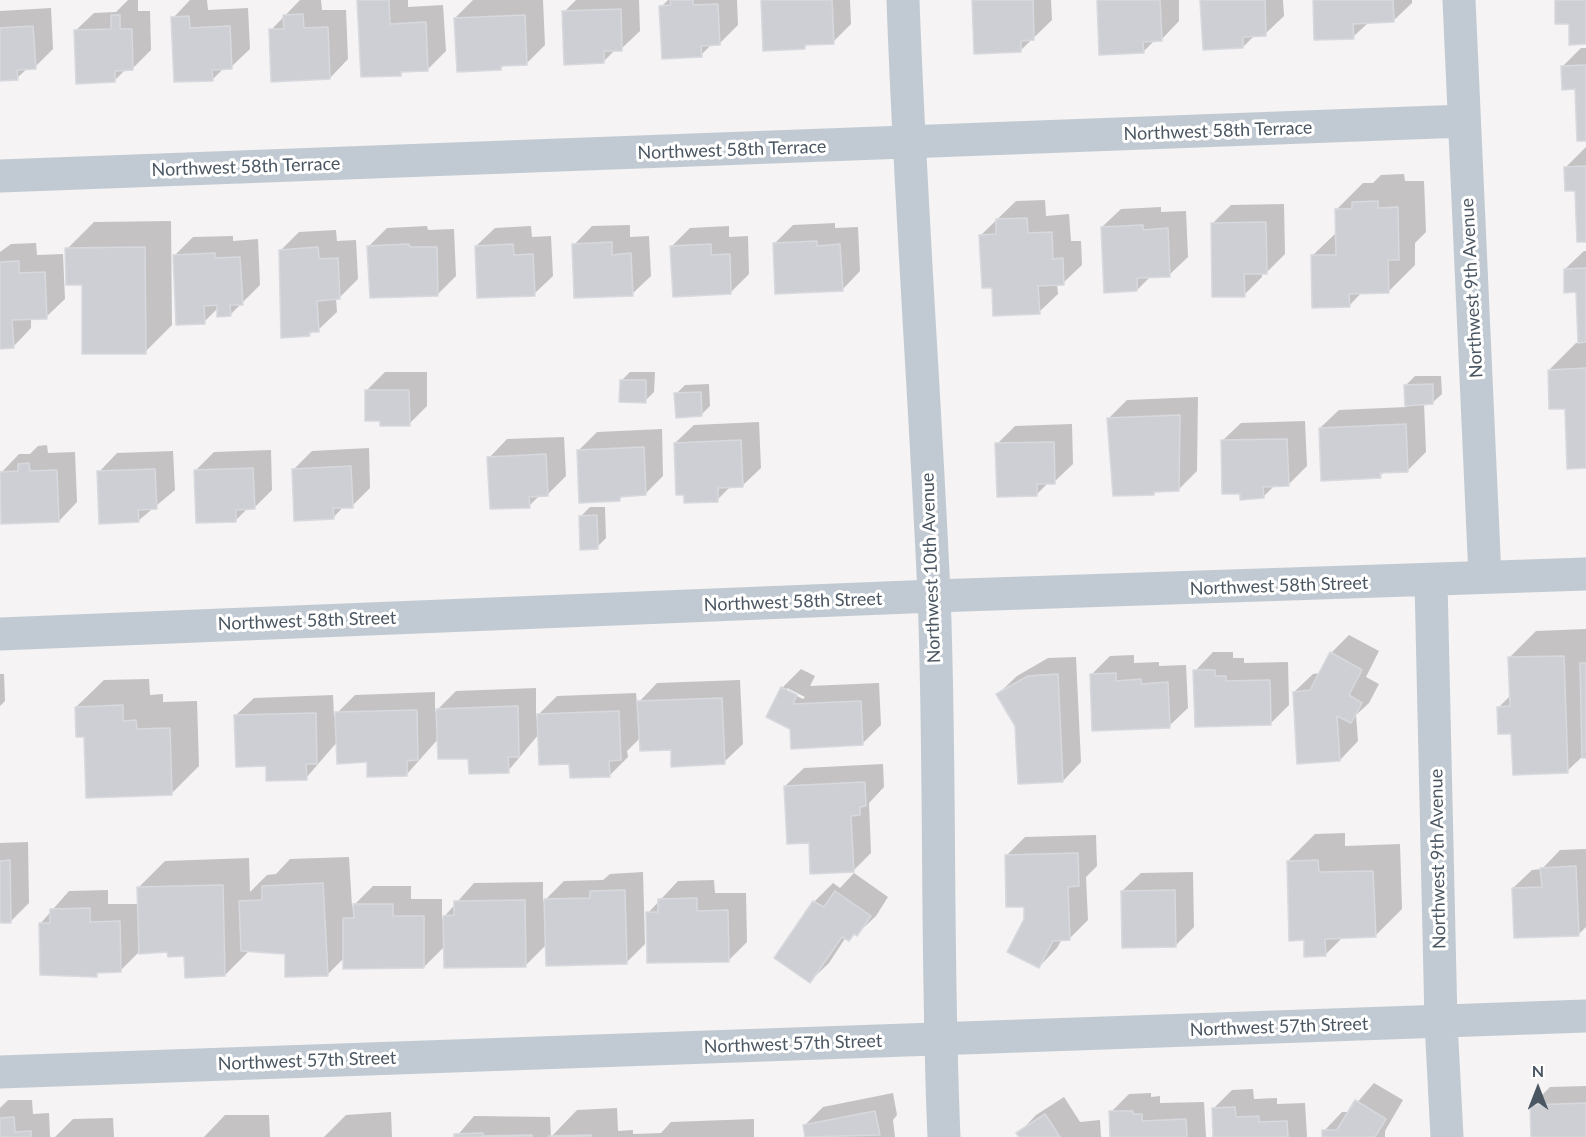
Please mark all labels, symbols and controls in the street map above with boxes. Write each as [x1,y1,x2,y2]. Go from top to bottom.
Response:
street label: Northwest 58th Terrace [1123,117,1313,145]
street label: Northwest 58th Terrace [637,136,827,164]
street label: Northwest 58th Terrace [151,153,341,181]
street label: Northwest 9th Avenue [1456,197,1488,379]
street label: Northwest 10th Avenue [917,472,945,664]
street label: Northwest 58th Street [1189,572,1369,600]
street label: Northwest 58th Street [703,588,883,616]
street label: Northwest 58th Street [217,607,397,635]
street label: Northwest 9th Avenue [1426,769,1450,949]
street label: Northwest 57th Street [1189,1013,1369,1041]
street label: Northwest 57th Street [703,1030,883,1058]
street label: Northwest 57th Street [217,1047,397,1075]
north arrow [1508,1059,1568,1119]
text: N [1532,1061,1544,1080]

